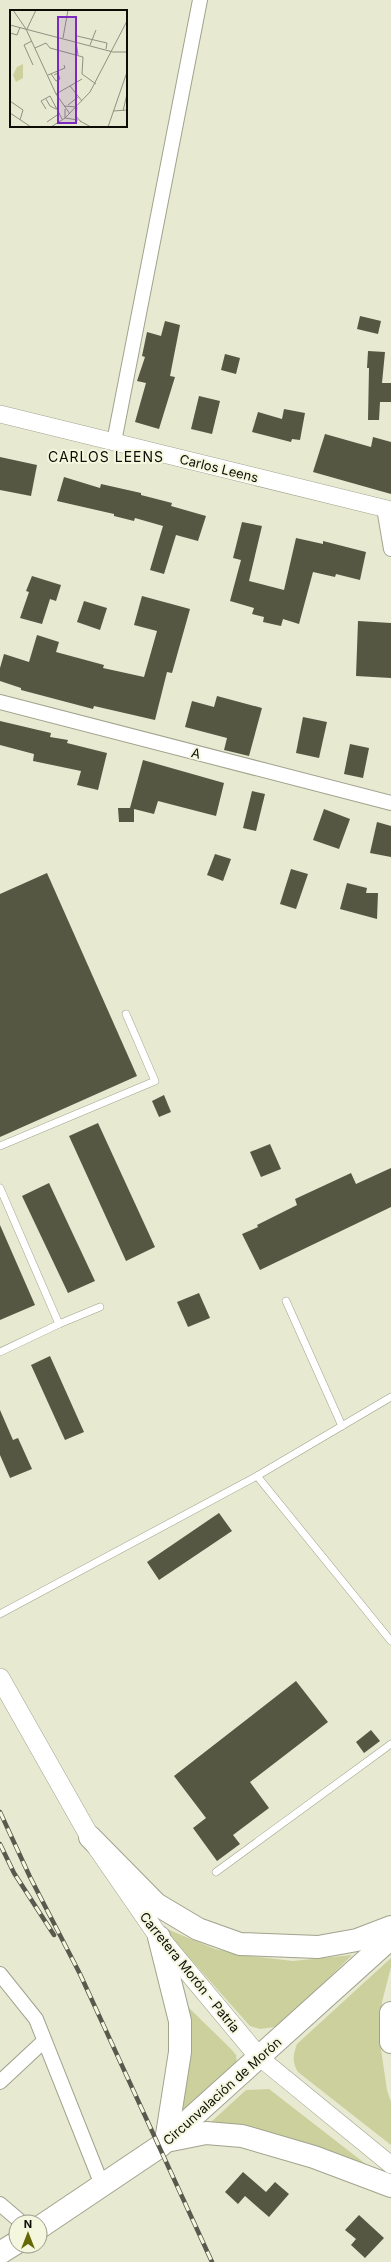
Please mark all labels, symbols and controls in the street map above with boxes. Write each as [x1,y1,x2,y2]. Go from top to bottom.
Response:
inset map [10,10,127,127]
district label: CARLOS LEENS [48,448,164,465]
street label: Carlos Leens [178,451,260,486]
street label: A [190,744,202,762]
street label: Carretera Morón - Patria [137,1909,243,2035]
street label: Circunvalación de Morón [160,2034,284,2148]
north arrow [8,2214,48,2254]
text: N [24,2217,32,2231]

